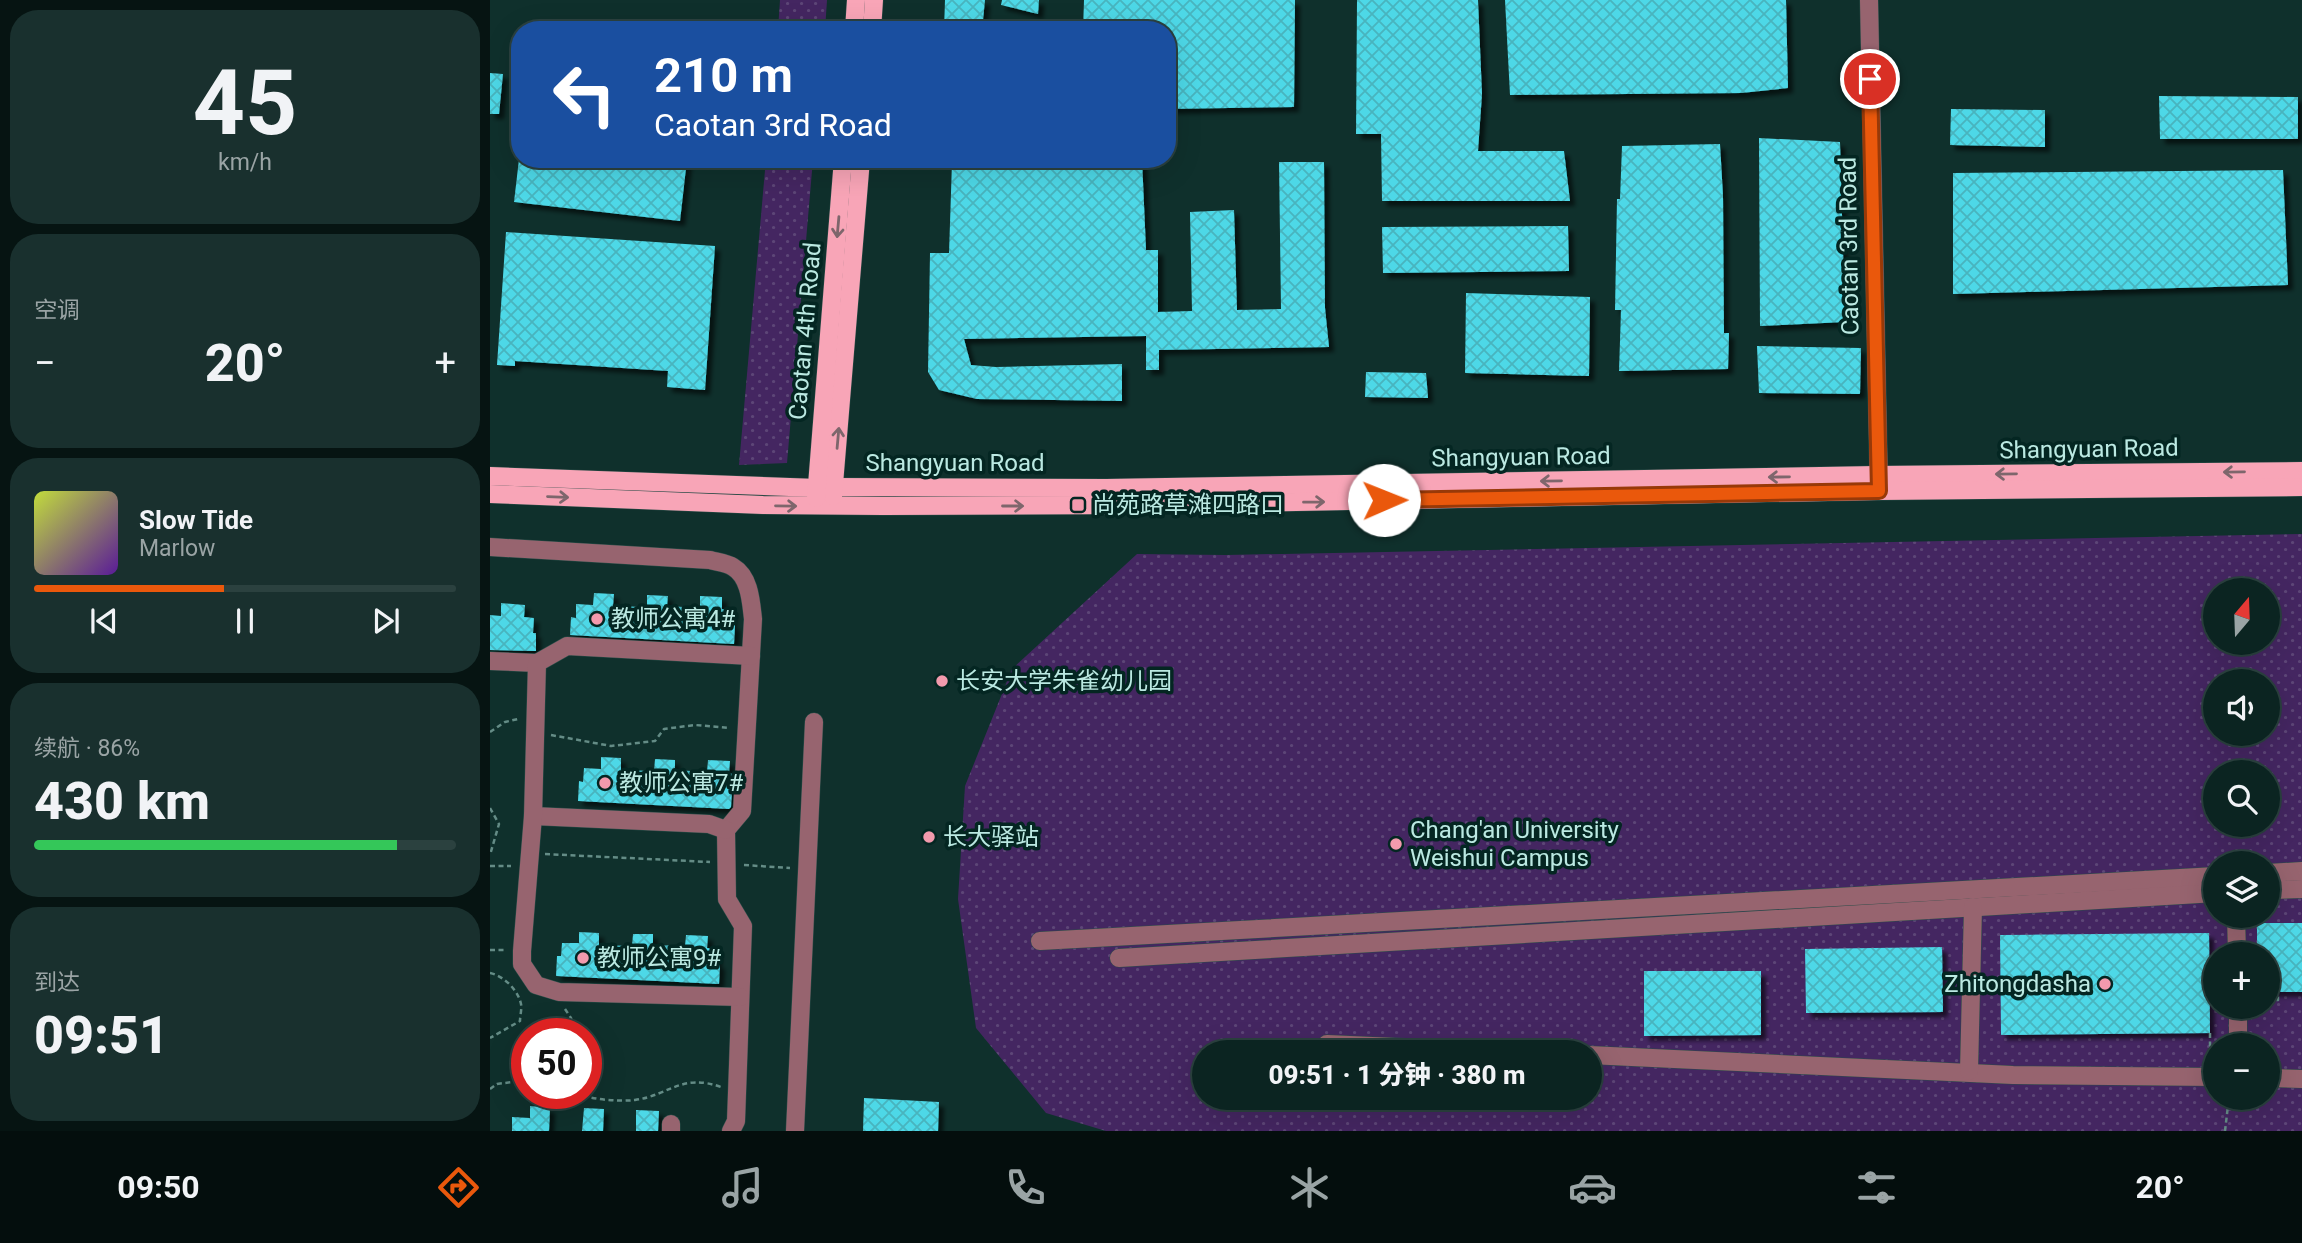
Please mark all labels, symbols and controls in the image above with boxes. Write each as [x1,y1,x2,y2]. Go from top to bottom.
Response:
text: 210 m [654,47,793,104]
icon: left [539,49,630,140]
pin [1840,49,1900,109]
text: 45 [193,50,297,156]
icon: arrive [1851,60,1889,98]
text: Caotan 3rd Road [654,106,892,144]
text: km/h [218,149,272,176]
street label: Caotan 3rd Road [1833,157,1865,335]
one-way arrow [831,215,844,238]
street label: Caotan 4th Road [783,241,827,421]
text: 空调 [34,297,80,324]
text: 20° [205,333,285,394]
text: − [34,341,56,385]
text: + [434,341,456,385]
one-way arrow [832,427,845,450]
street label: Shangyuan Road [1999,433,2179,465]
street label: Shangyuan Road [1431,441,1611,473]
street label: Shangyuan Road [865,449,1045,477]
position arrow [1347,463,1421,537]
one-way arrow [2223,465,2246,479]
one-way arrow [1995,467,2018,481]
one-way arrow [1768,470,1791,484]
one-way arrow [1540,474,1563,488]
one-way arrow [546,490,569,503]
place label: 尚苑路草滩四路口 [1092,491,1284,519]
one-way arrow [1302,495,1325,509]
marker: 尚苑路草滩四路口 [1070,497,1086,513]
one-way arrow [774,499,797,512]
one-way arrow [1001,499,1024,513]
text: Slow Tide [139,505,253,535]
text: Marlow [139,535,215,562]
north arrow [2203,578,2280,654]
map controls [2203,578,2280,1110]
icon: previous [85,602,123,640]
icon: pause [226,602,264,640]
icon: next [367,602,405,640]
place label: 教师公寓4# [611,605,735,633]
marker: 教师公寓4# [589,611,605,627]
place label: 长安大学朱雀幼儿园 [956,667,1172,695]
button: sound [2203,669,2280,746]
marker: 长安大学朱雀幼儿园 [934,673,950,689]
text: 续航 · 86% [34,735,140,762]
button: search [2203,760,2280,837]
place label: 教师公寓7# [619,769,743,797]
text: 430 km [34,771,210,832]
marker: 教师公寓7# [597,775,613,791]
place label: Chang'an University Weishui Campus [1410,816,1620,872]
place label: 长大驿站 [943,823,1039,851]
marker: 长大驿站 [921,829,937,845]
marker: Chang'an University Weishui Campus [1388,836,1404,852]
button: layers [2203,851,2280,928]
button: + [2203,942,2280,1019]
place label: 教师公寓9# [597,944,721,972]
marker: 教师公寓9# [575,950,591,966]
text: 到达 [34,969,80,996]
place label: Zhitongdasha [1944,970,2091,998]
marker: Zhitongdasha [2097,976,2113,992]
text: 09:51 [34,1005,169,1066]
speed limit sign: 50 [511,1018,602,1109]
button: − [2203,1033,2280,1110]
text: 09:51 · 1 分钟 · 380 m [1268,1060,1526,1090]
icon: directions [434,1163,483,1212]
icon: music [718,1163,767,1212]
icon: phone [1001,1163,1050,1212]
icon: climate [1285,1163,1334,1212]
icon: car [1568,1163,1617,1212]
icon: filters [1852,1163,1901,1212]
text: 09:50 [117,1168,200,1206]
text: 20° [2135,1168,2185,1206]

